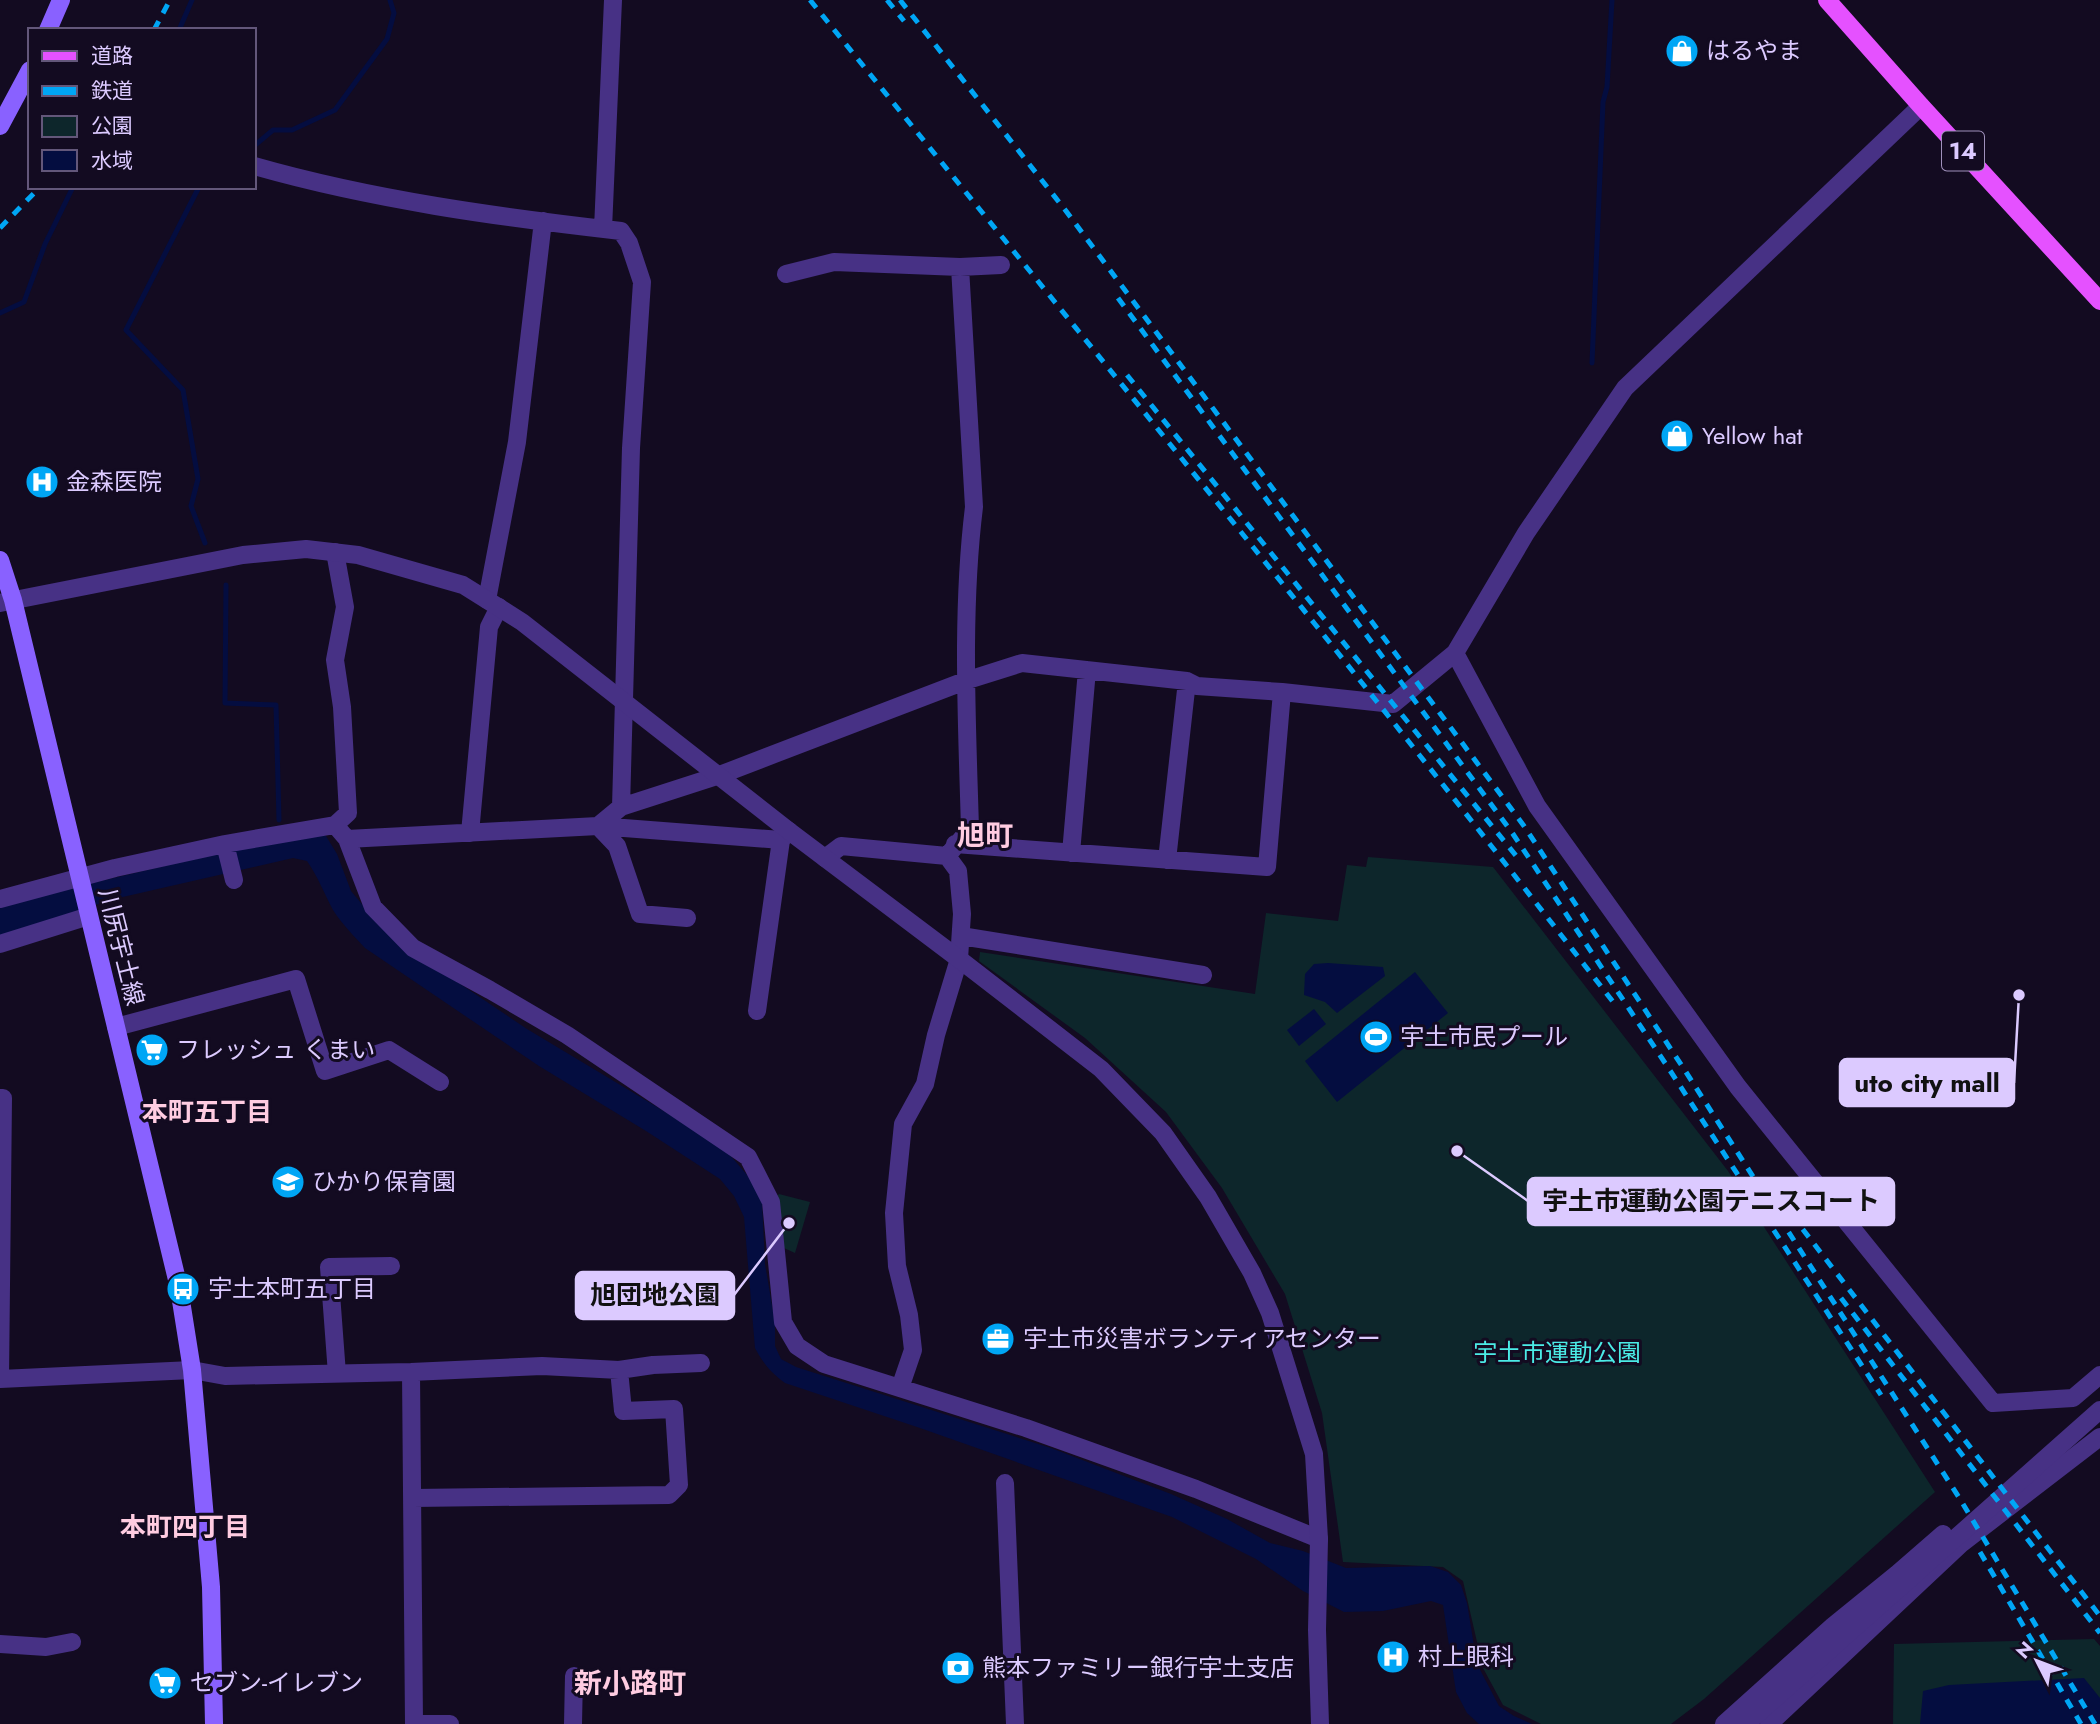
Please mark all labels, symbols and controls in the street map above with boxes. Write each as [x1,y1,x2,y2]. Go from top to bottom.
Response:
legend [28,28,256,189]
shop icon: はるやま [1663,32,1701,70]
place label: はるやま [1706,33,1802,68]
text: 道路 [91,41,133,71]
text: 鉄道 [91,76,133,106]
text: 公園 [91,111,133,141]
road number: 14 [1942,132,1984,170]
text: 水域 [91,146,133,176]
shop icon: Yellow hat [1658,417,1696,455]
place label: Yellow hat [1702,418,1803,453]
hospital icon: 金森医院 [23,463,61,501]
place label: 金森医院 [66,464,162,499]
district label: 旭町 [957,815,1013,856]
street label: 川尻宇土線 [90,884,153,1009]
sports icon: 宇土市民プール [1357,1018,1395,1056]
place label: 宇土市民プール [1400,1019,1568,1054]
supermarket icon: フレッシュ くまい [133,1031,171,1069]
place label: フレッシュ くまい [176,1032,375,1067]
callout: uto city mall [1840,1059,2014,1106]
text: uto city mall [1854,1064,2000,1102]
district label: 本町五丁目 [142,1093,272,1131]
school or university icon: ひかり保育園 [269,1163,307,1201]
place label: ひかり保育園 [312,1164,456,1199]
callout: 宇土市運動公園テニスコート [1528,1178,1894,1225]
text: 宇土市運動公園テニスコート [1542,1182,1880,1220]
bus stop icon: 宇土本町五丁目 [164,1270,202,1308]
place label: 宇土本町五丁目 [208,1271,376,1306]
callout: 旭団地公園 [576,1272,734,1319]
text: 旭団地公園 [590,1276,720,1314]
office icon: 宇土市災害ボランティアセンター [979,1320,1017,1358]
place label: 宇土市災害ボランティアセンター [1023,1321,1381,1356]
park label: 宇土市運動公園 [1473,1335,1641,1370]
district label: 本町四丁目 [120,1508,250,1546]
north arrow [2002,1626,2072,1696]
text: N [2010,1635,2040,1665]
hospital icon: 村上眼科 [1374,1638,1412,1676]
place label: 村上眼科 [1418,1639,1514,1674]
bank icon: 熊本ファミリー銀行宇土支店 [939,1649,977,1687]
place label: 熊本ファミリー銀行宇土支店 [982,1650,1294,1685]
district label: 新小路町 [574,1663,686,1704]
supermarket icon: セブン-イレブン [146,1664,184,1702]
place label: セブン-イレブン [190,1665,363,1700]

